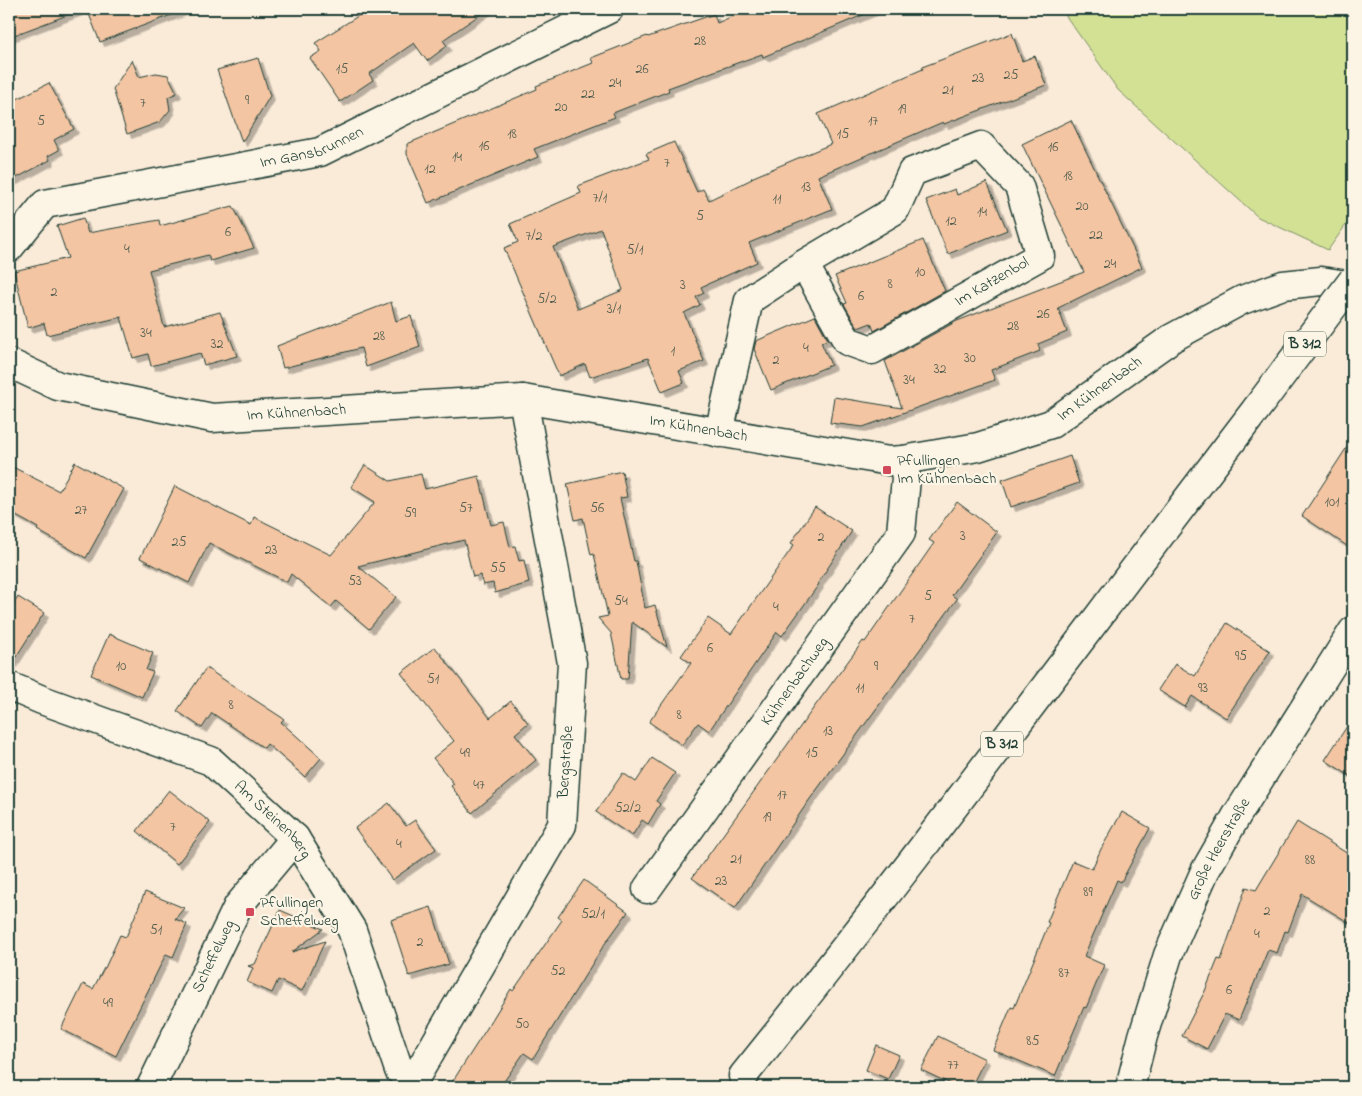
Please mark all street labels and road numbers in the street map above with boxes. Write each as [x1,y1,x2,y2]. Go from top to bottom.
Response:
street label: Im Gansbrunnen [258,120,368,175]
street label: Im Katzenbol [950,251,1034,313]
road number: B 312 [1284,332,1326,356]
street label: Im Kühnenbach [1052,351,1147,428]
street label: Im Kühnenbach [246,398,347,428]
street label: Im Kühnenbach [647,409,750,449]
street label: Kühnenbachweg [755,632,835,731]
street label: Bergstraße [552,724,580,800]
road number: B 312 [981,732,1023,756]
street label: Am Steinenberg [228,775,317,864]
street label: Große Heerstraße [1181,793,1257,904]
street label: Scheffelweg [186,916,242,997]

